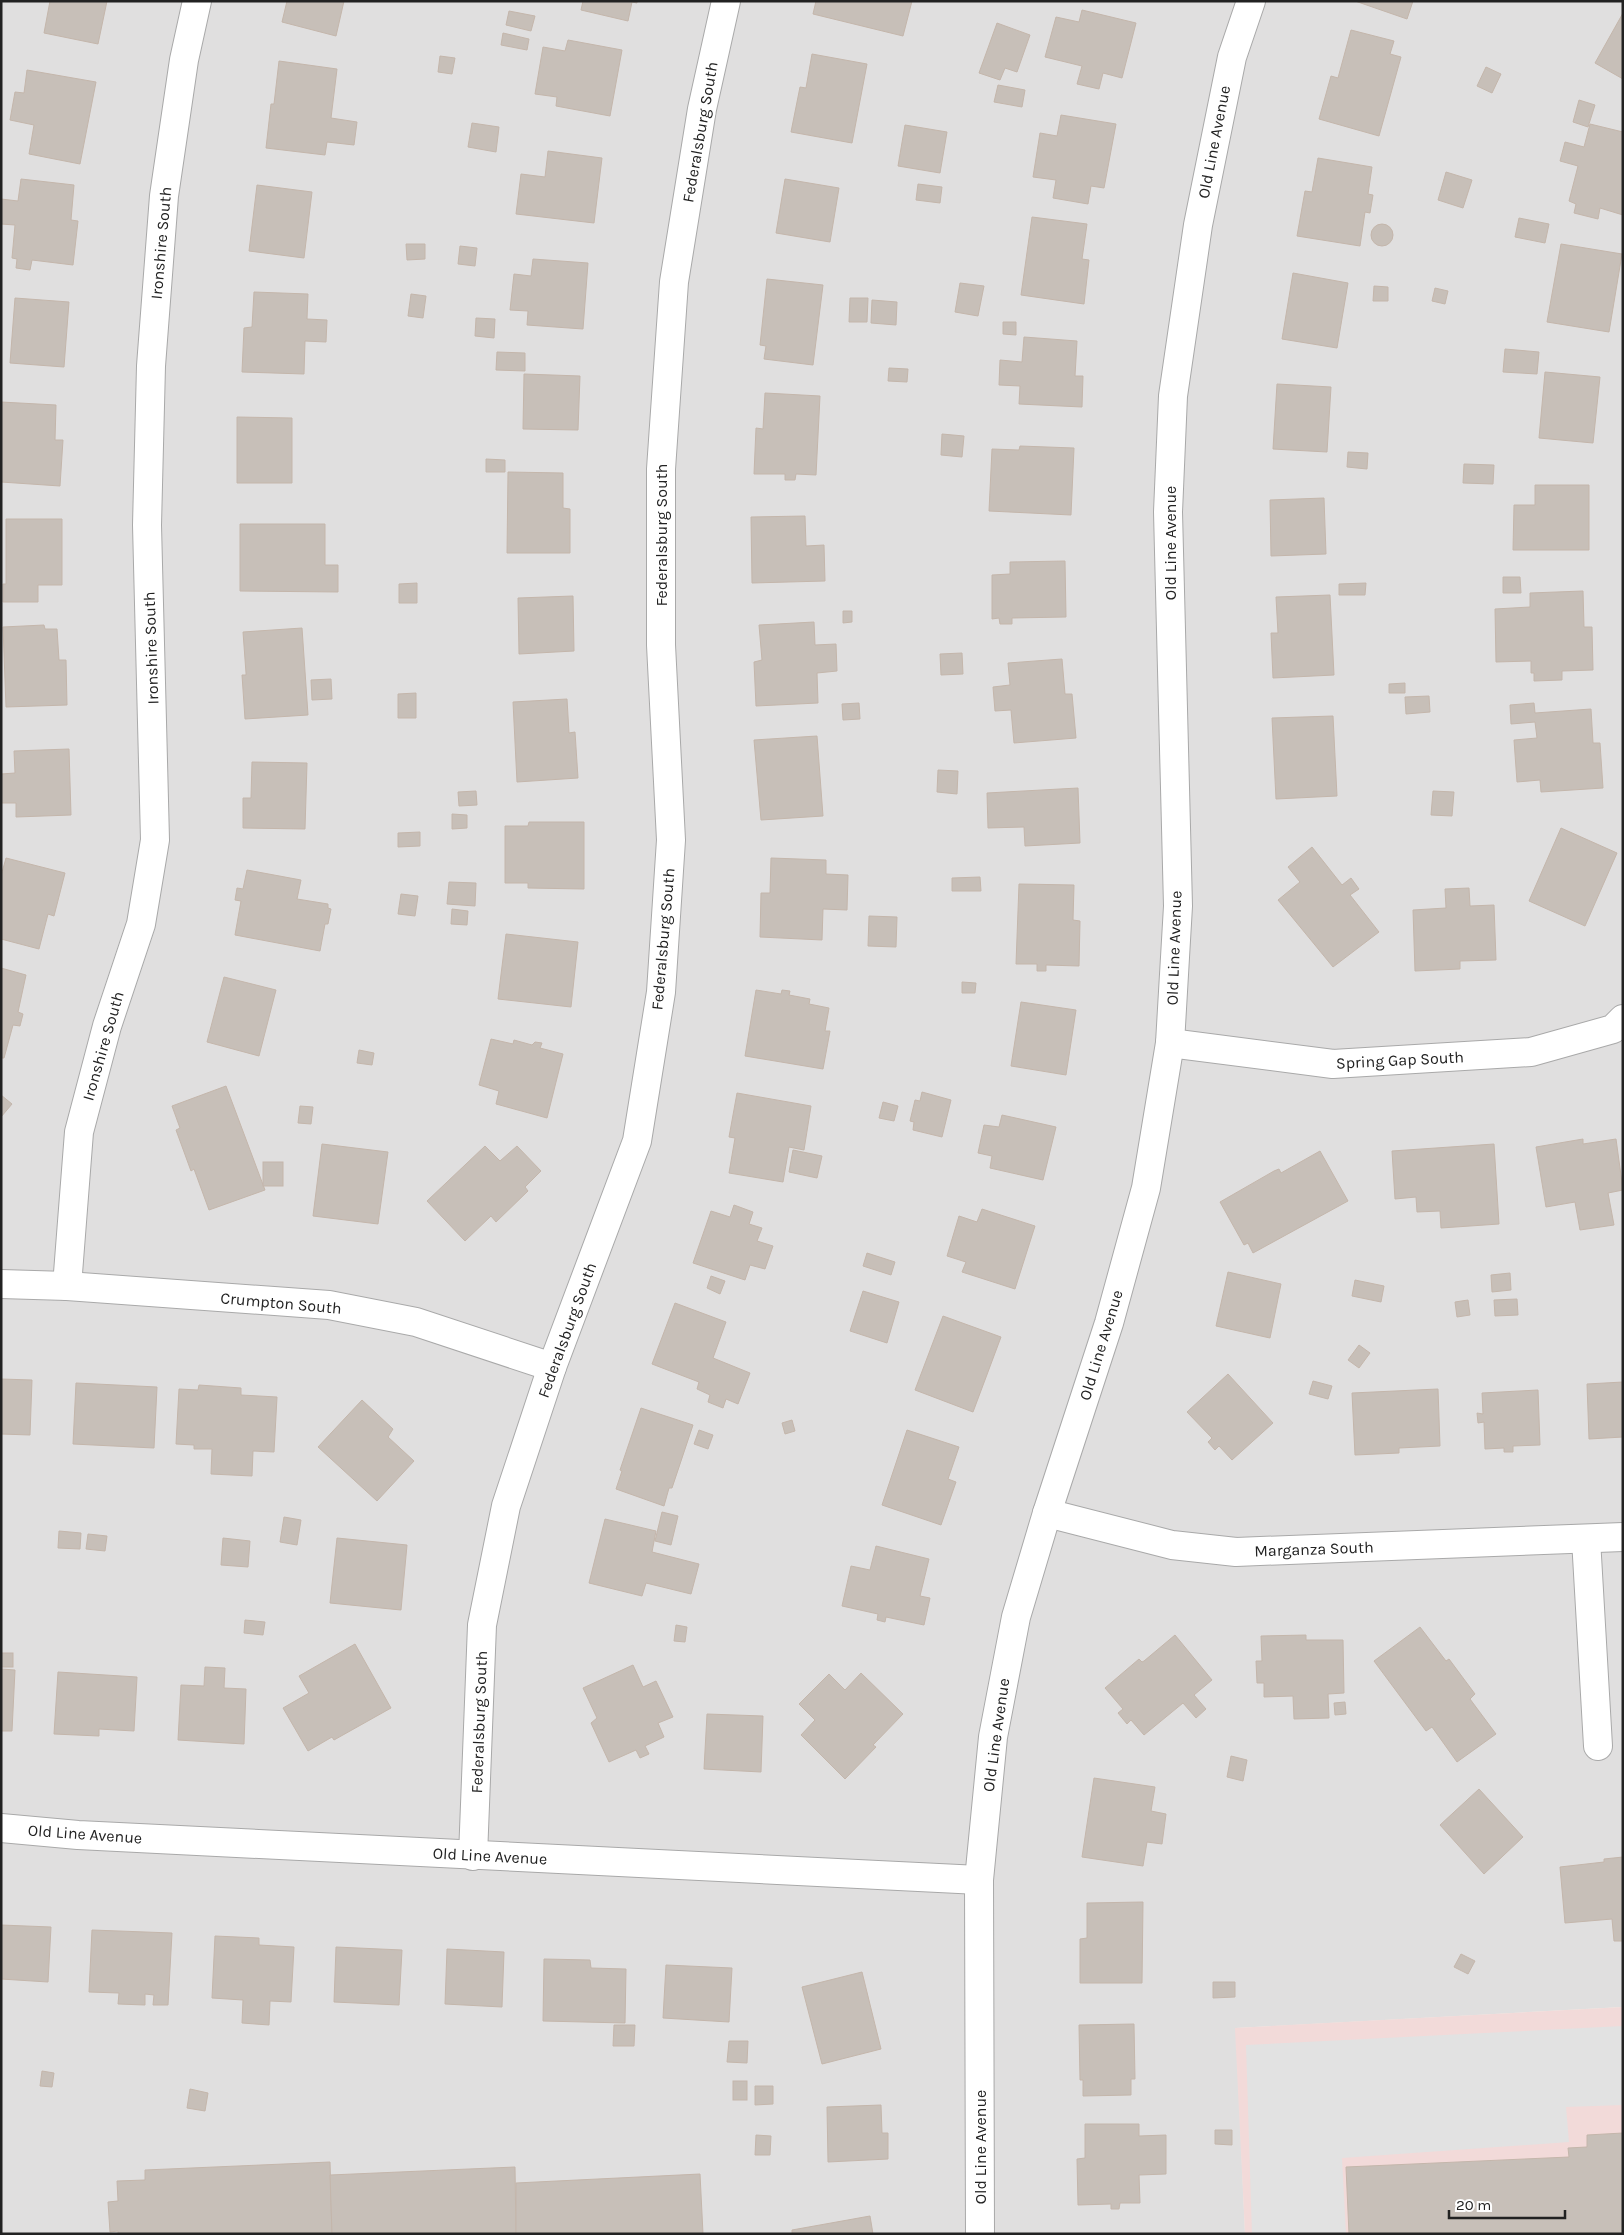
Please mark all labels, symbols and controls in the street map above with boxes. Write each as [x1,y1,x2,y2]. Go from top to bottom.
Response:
street label: Federalsburg South [678,60,722,204]
street label: Old Line Avenue [1194,84,1234,200]
street label: Ironshire South [147,186,175,300]
street label: Federalsburg South [652,464,671,606]
street label: Old Line Avenue [1161,486,1180,600]
street label: Ironshire South [140,591,162,705]
street label: Federalsburg South [647,867,679,1011]
street label: Old Line Avenue [1163,890,1185,1006]
street label: Ironshire South [78,989,128,1103]
street label: Spring Gap South [1336,1047,1464,1073]
street label: Federalsburg South [534,1260,600,1400]
street label: Old Line Avenue [1075,1287,1127,1403]
street label: Crumpton South [220,1288,342,1318]
street label: Marganza South [1254,1537,1374,1561]
street label: Federalsburg South [467,1650,491,1794]
street label: Old Line Avenue [979,1677,1013,1793]
street label: Old Line Avenue [27,1821,143,1847]
street label: Old Line Avenue [432,1844,548,1868]
street label: Old Line Avenue [971,2090,990,2204]
scale bar [1449,2188,1565,2220]
text: 20 m [1456,2196,1491,2214]

